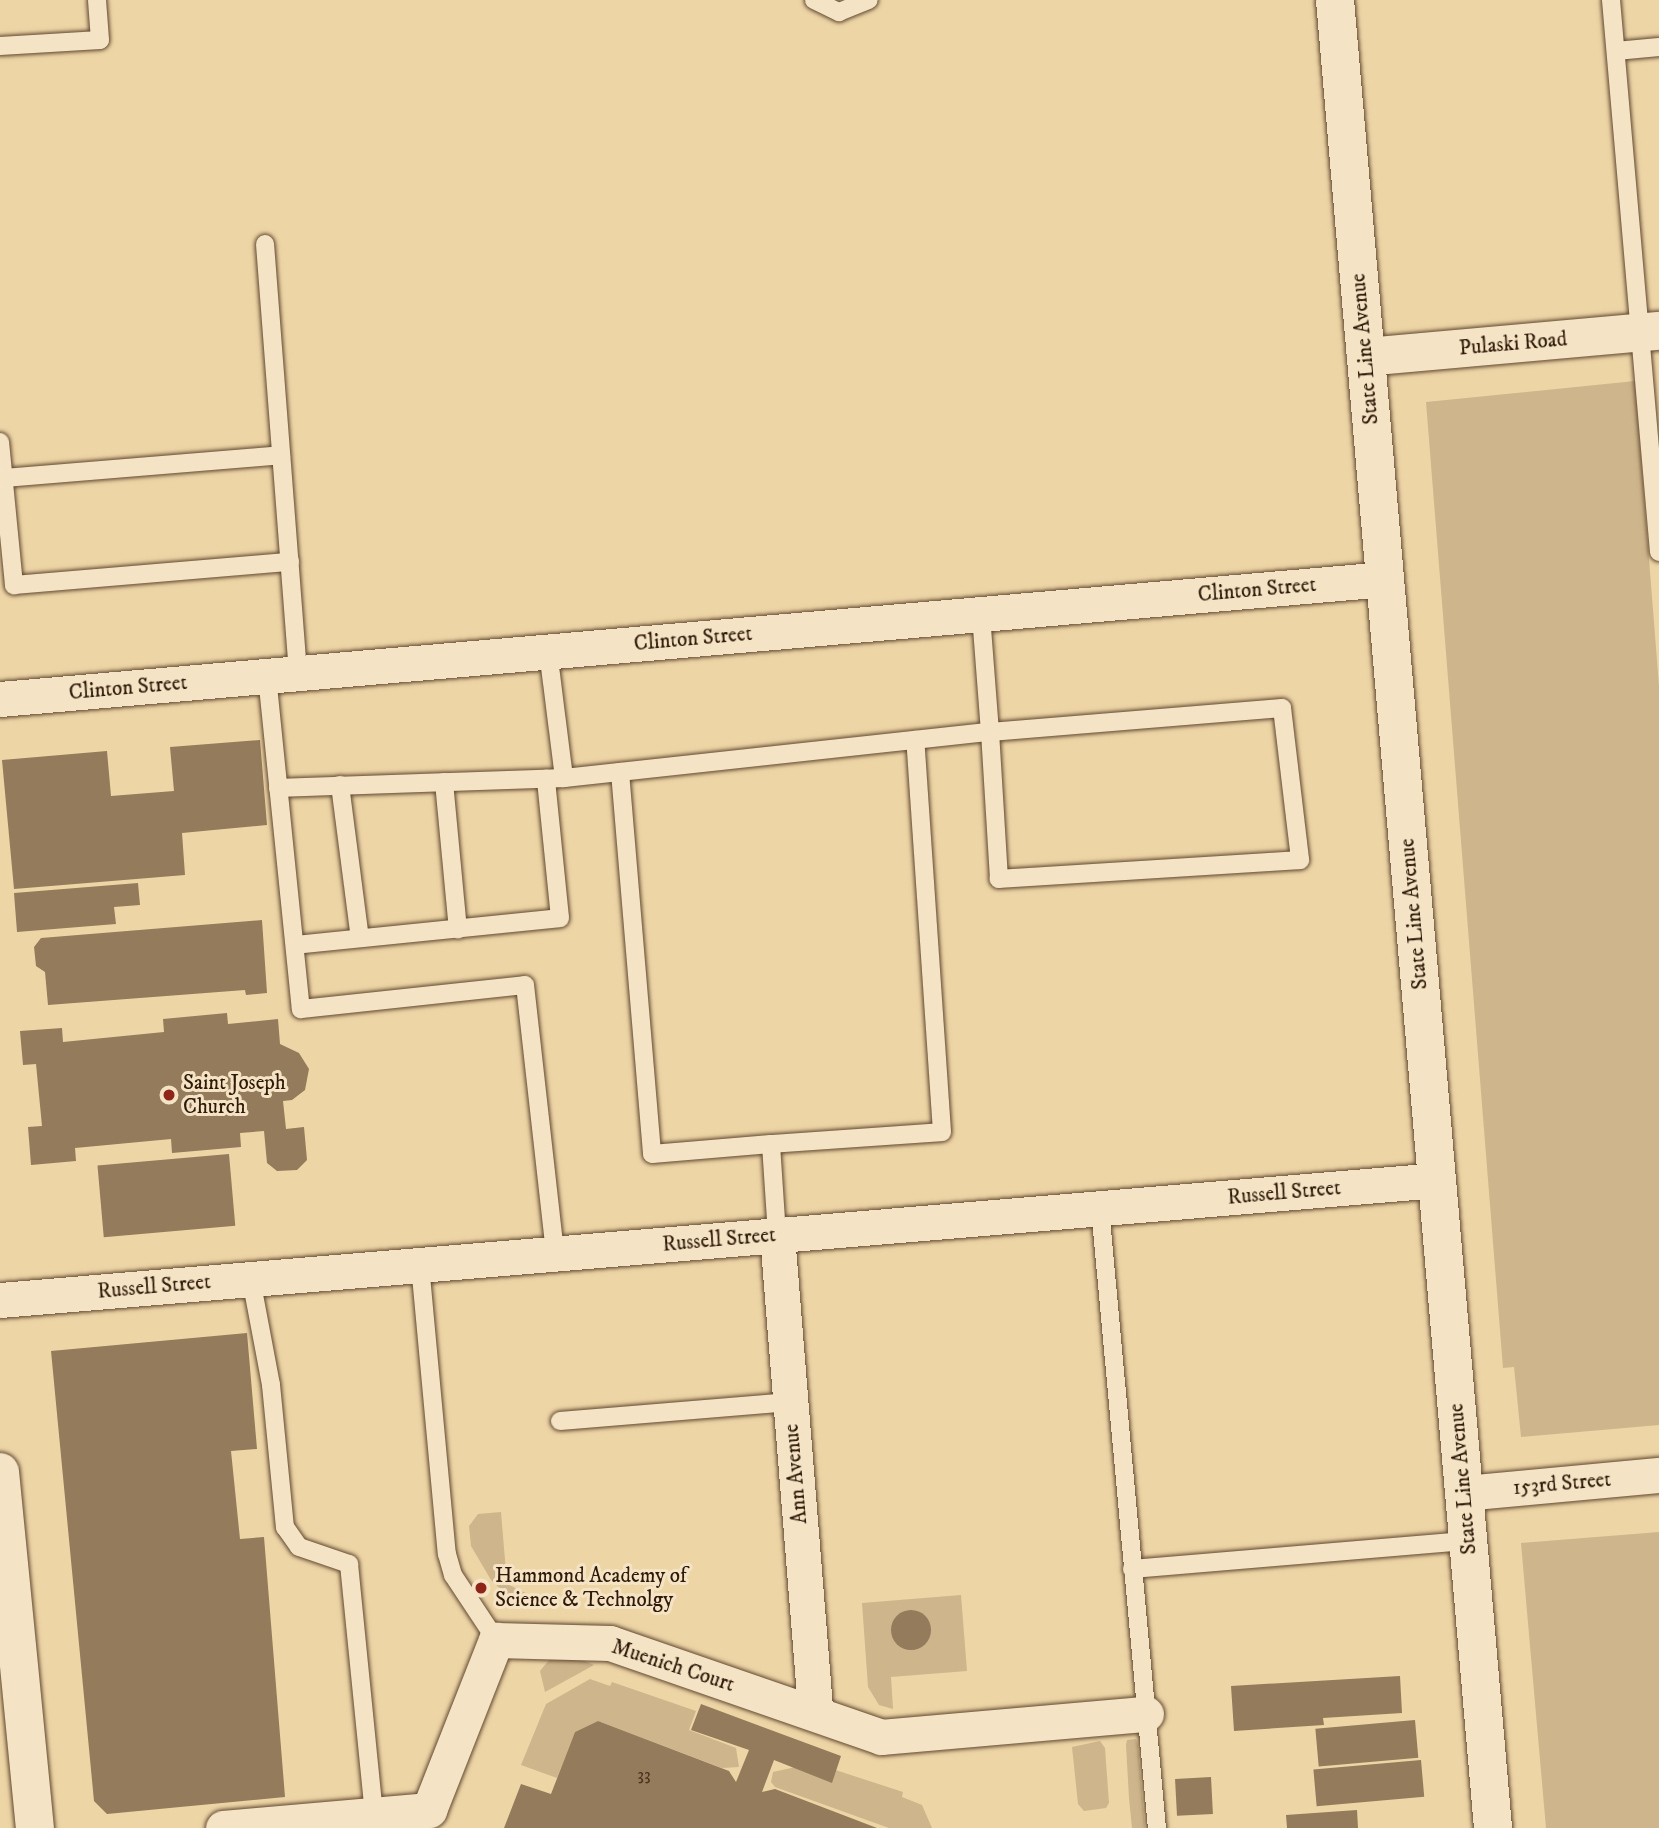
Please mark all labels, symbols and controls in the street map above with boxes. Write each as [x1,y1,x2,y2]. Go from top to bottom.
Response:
street label: State Line Avenue [1346,272,1384,426]
street label: Pulaski Road [1458,327,1568,361]
street label: Clinton Street [1197,572,1317,608]
street label: Clinton Street [633,621,753,657]
street label: Clinton Street [68,670,188,706]
street label: State Line Avenue [1395,837,1433,991]
place label: Saint Joseph Church [183,1070,286,1120]
marker: Saint Joseph Church [161,1087,177,1103]
street label: Russell Street [1226,1175,1342,1211]
street label: Russell Street [661,1222,777,1258]
street label: Russell Street [96,1269,212,1305]
street label: State Line Avenue [1444,1402,1482,1556]
street label: Ann Avenue [779,1423,813,1525]
street label: 153rd Street [1512,1467,1612,1501]
place label: Hammond Academy of Science & Technolgy [495,1563,687,1613]
marker: Hammond Academy of Science & Technolgy [473,1580,489,1596]
street label: Muenich Court [608,1634,738,1698]
house number: 33 [637,1764,651,1786]

